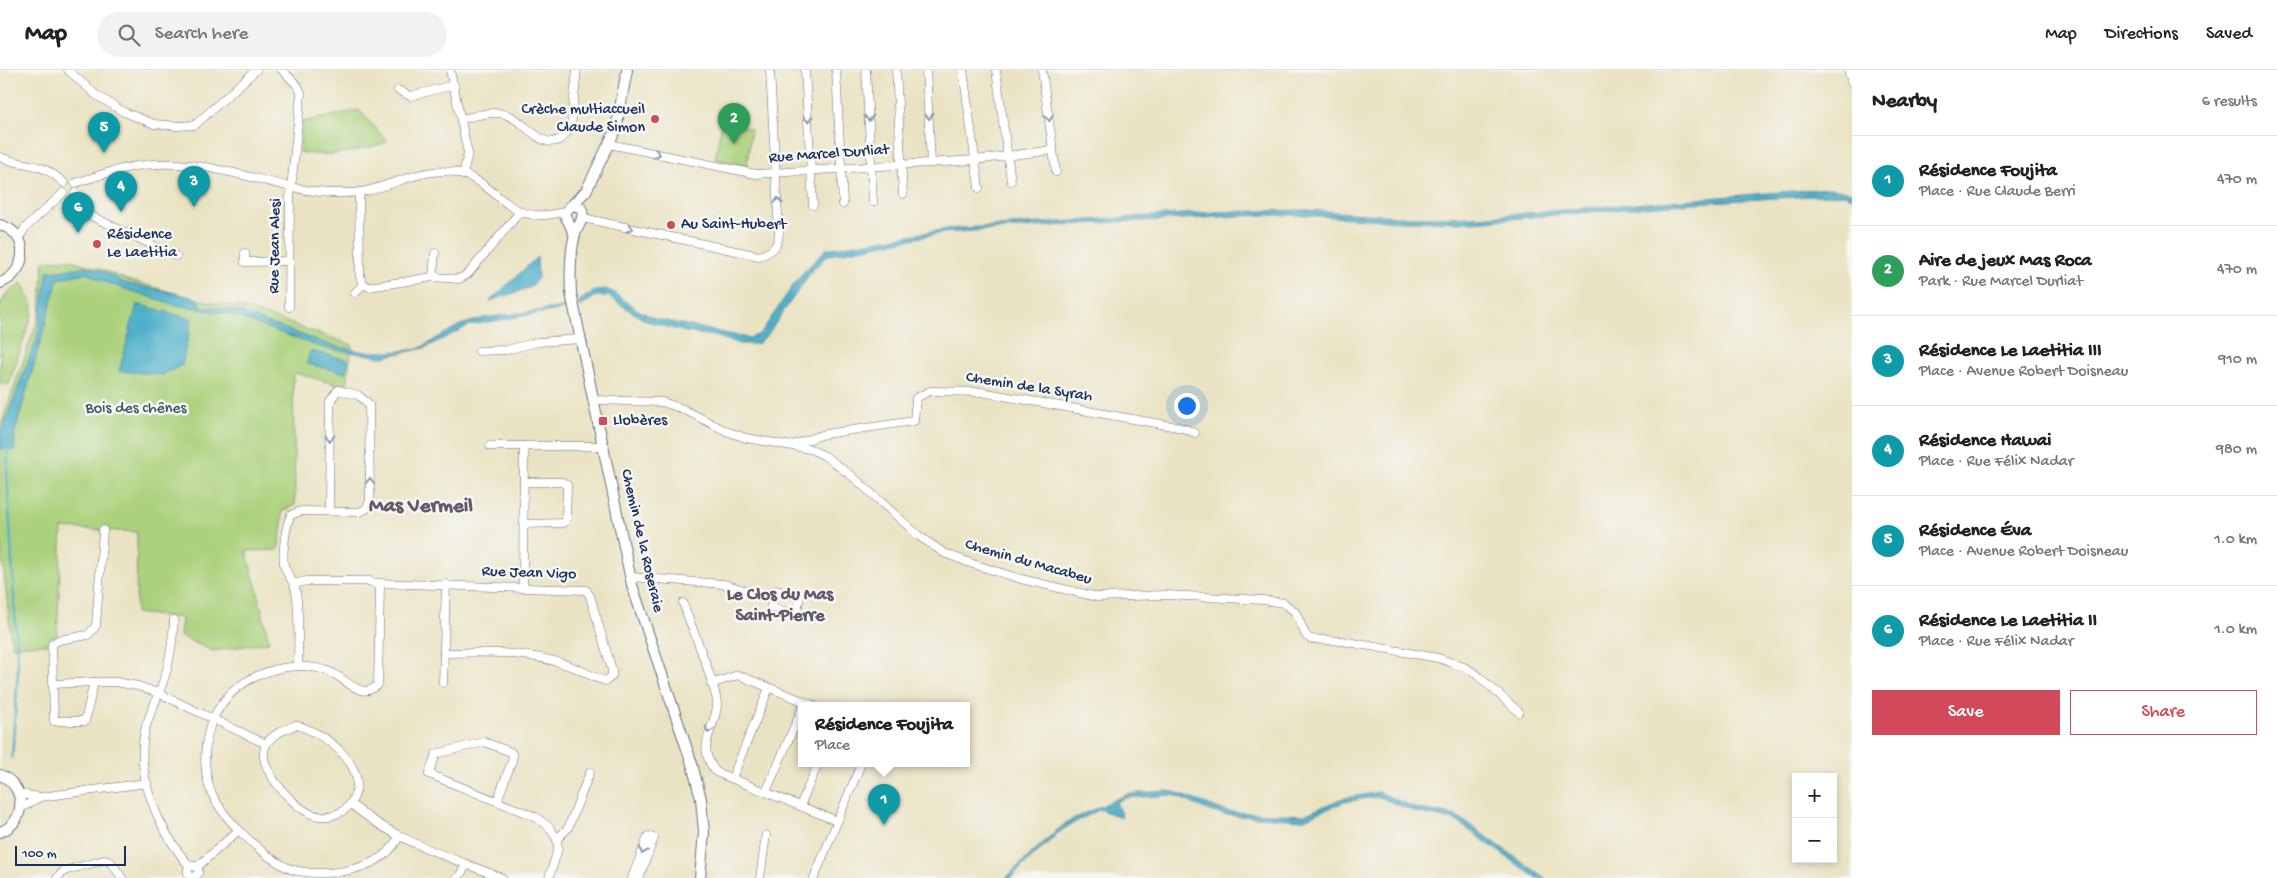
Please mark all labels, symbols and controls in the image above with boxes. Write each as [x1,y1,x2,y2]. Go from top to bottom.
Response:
search box [97,12,447,57]
text: Map [25,20,67,49]
icon: search [115,21,143,49]
text: Search here [155,23,248,46]
text: Map [2045,24,2077,45]
text: Directions [2105,24,2178,45]
text: Saved [2206,24,2252,45]
text: Nearby [1872,90,1937,115]
text: 6 results [2202,93,2257,112]
place label: Crèche multiaccueil Claude Simon [521,101,645,138]
pin: 2 [718,103,750,144]
pin: 5 [88,112,120,153]
marker: Crèche multiaccueil Claude Simon [649,113,661,125]
one-way arrow [923,113,934,121]
one-way arrow [863,114,874,122]
one-way arrow [1043,114,1053,123]
one-way arrow [803,115,814,123]
street label: Rue Marcel Durliat [768,141,891,169]
one-way arrow [652,148,661,158]
text: Résidence Foujita [1919,160,2057,183]
pin: 3 [178,166,210,207]
pin: 4 [105,171,137,212]
text: 1 [1885,171,1891,190]
text: 470 m [2217,171,2257,190]
text: Place · Rue Claude Berri [1919,183,2076,202]
pin: 6 [62,192,94,233]
one-way arrow [772,197,783,205]
street label: Rue Jean Alesi [266,198,286,294]
place label: Au Saint-Hubert [681,216,788,235]
marker: Au Saint-Hubert [665,219,677,231]
one-way arrow [626,222,635,233]
place label: Résidence Le Laetitia [107,226,178,263]
marker: Résidence Le Laetitia [91,238,103,250]
text: Aire de jeux Mas Roca [1919,250,2092,273]
text: 2 [1884,261,1892,280]
text: 470 m [2217,261,2257,280]
text: Park · Rue Marcel Durliat [1919,273,2083,292]
text: Résidence Le Laetitia III [1919,340,2102,363]
text: 3 [1884,351,1892,370]
text: 910 m [2218,351,2257,370]
text: Place · Avenue Robert Doisneau [1919,363,2128,382]
street label: Chemin de la Syrah [964,369,1094,407]
your location [1174,393,1200,419]
park label: Bois des chênes [85,400,188,419]
place label: Llobères [613,412,668,431]
marker: Llobères [597,415,609,427]
text: Résidence Hawai [1919,430,2051,453]
one-way arrow [325,434,335,442]
text: 4 [1884,441,1892,460]
text: 980 m [2216,441,2257,460]
text: Place · Rue Félix Nadar [1919,453,2073,472]
street label: Chemin de la Roseraie [615,468,667,615]
one-way arrow [365,477,375,484]
district label: Mas Vermeil [369,495,473,520]
text: Résidence Éva [1919,520,2031,543]
text: 5 [1884,531,1892,550]
text: 1.0 km [2214,531,2257,550]
street label: Chemin du Macabeu [962,536,1094,590]
text: Place · Avenue Robert Doisneau [1919,543,2128,562]
street label: Rue Jean Vigo [481,563,577,585]
district label: Le Clos du Mas Saint-Pierre [727,585,835,627]
text: Résidence Le Laetitia II [1919,610,2097,633]
text: 6 [1884,621,1892,640]
text: 1.0 km [2214,621,2257,640]
text: Place · Rue Félix Nadar [1919,633,2073,652]
button: Save [1872,690,2060,735]
button: Share [2070,690,2257,735]
popup [798,702,970,767]
text: Résidence Foujita [815,714,953,737]
one-way arrow [705,726,715,734]
text: Place [815,737,850,756]
map controls [1792,773,1837,863]
button: + [1792,773,1837,818]
pin: 1 [868,784,900,825]
button: − [1792,818,1837,863]
scale bar [15,843,126,866]
text: 100 m [22,846,57,863]
one-way arrow [638,846,648,854]

